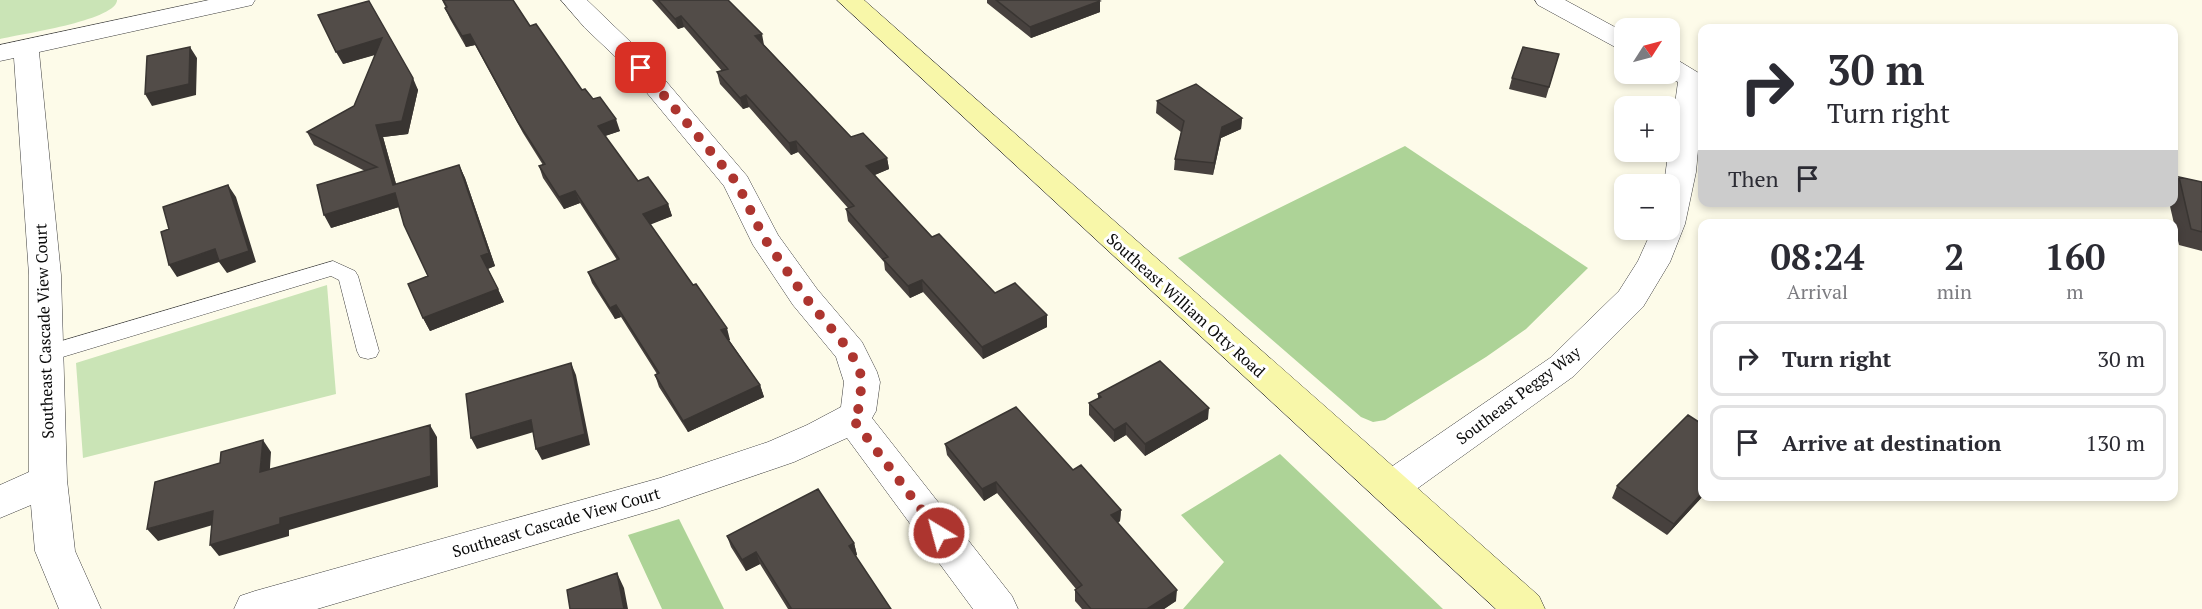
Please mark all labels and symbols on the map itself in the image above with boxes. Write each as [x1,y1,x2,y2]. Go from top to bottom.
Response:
north arrow [1614,18,1680,84]
pin [615,42,666,93]
street label: Southeast Cascade View Court [29,223,59,439]
street label: Southeast William Otty Road [1102,228,1270,382]
street label: Southeast Peggy Way [1451,340,1586,449]
street label: Southeast Cascade View Court [449,482,663,562]
position arrow [907,501,971,565]

